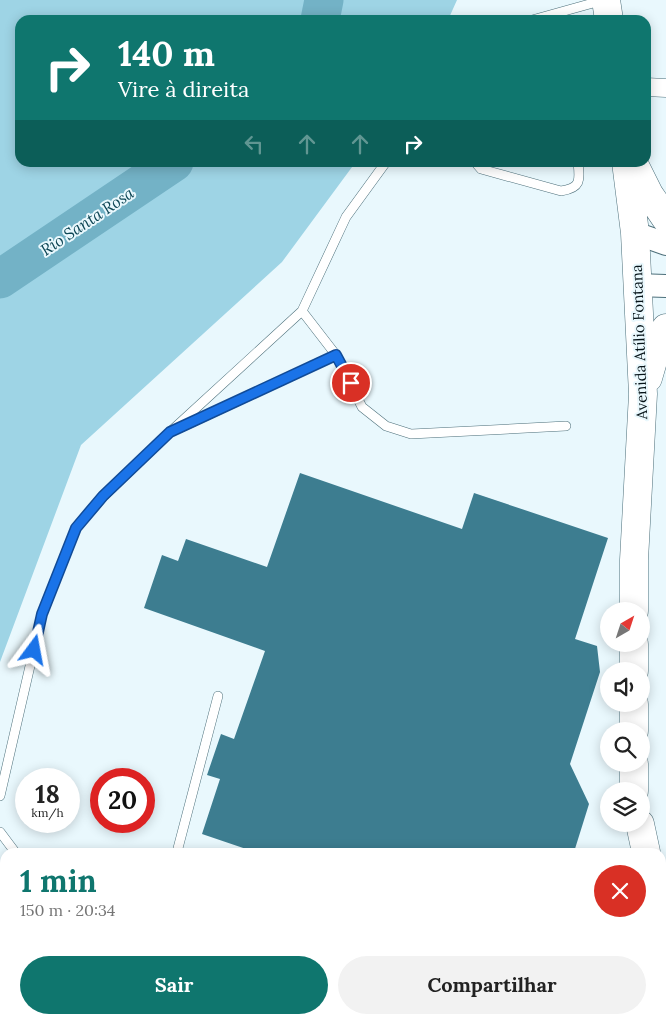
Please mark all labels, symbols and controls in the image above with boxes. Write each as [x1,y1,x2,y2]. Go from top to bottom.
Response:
text: 140 m [118,31,215,76]
icon: right [35,35,100,100]
text: Vire à direita [118,75,249,103]
icon: left [240,130,268,158]
icon: ahead [293,130,321,158]
icon: ahead [346,130,374,158]
icon: right [399,130,427,158]
water label: Rio Santa Rosa [37,182,138,260]
street label: Avenida Atílio Fontana [627,264,651,421]
pin [330,362,372,404]
icon: arrive [337,369,365,397]
north arrow [600,602,650,652]
map controls [600,602,650,832]
position arrow [7,623,59,675]
button: sound [600,662,650,712]
button: search [600,722,650,772]
speed limit sign: 20 [90,768,155,833]
text: 18 [35,778,60,810]
button: layers [600,782,650,832]
text: km/h [31,805,64,820]
text: 1 min [20,862,97,900]
button: close [594,865,646,917]
text: 150 m · 20:34 [20,900,116,920]
button: Sair [20,956,328,1014]
button: Compartilhar [338,956,646,1014]

